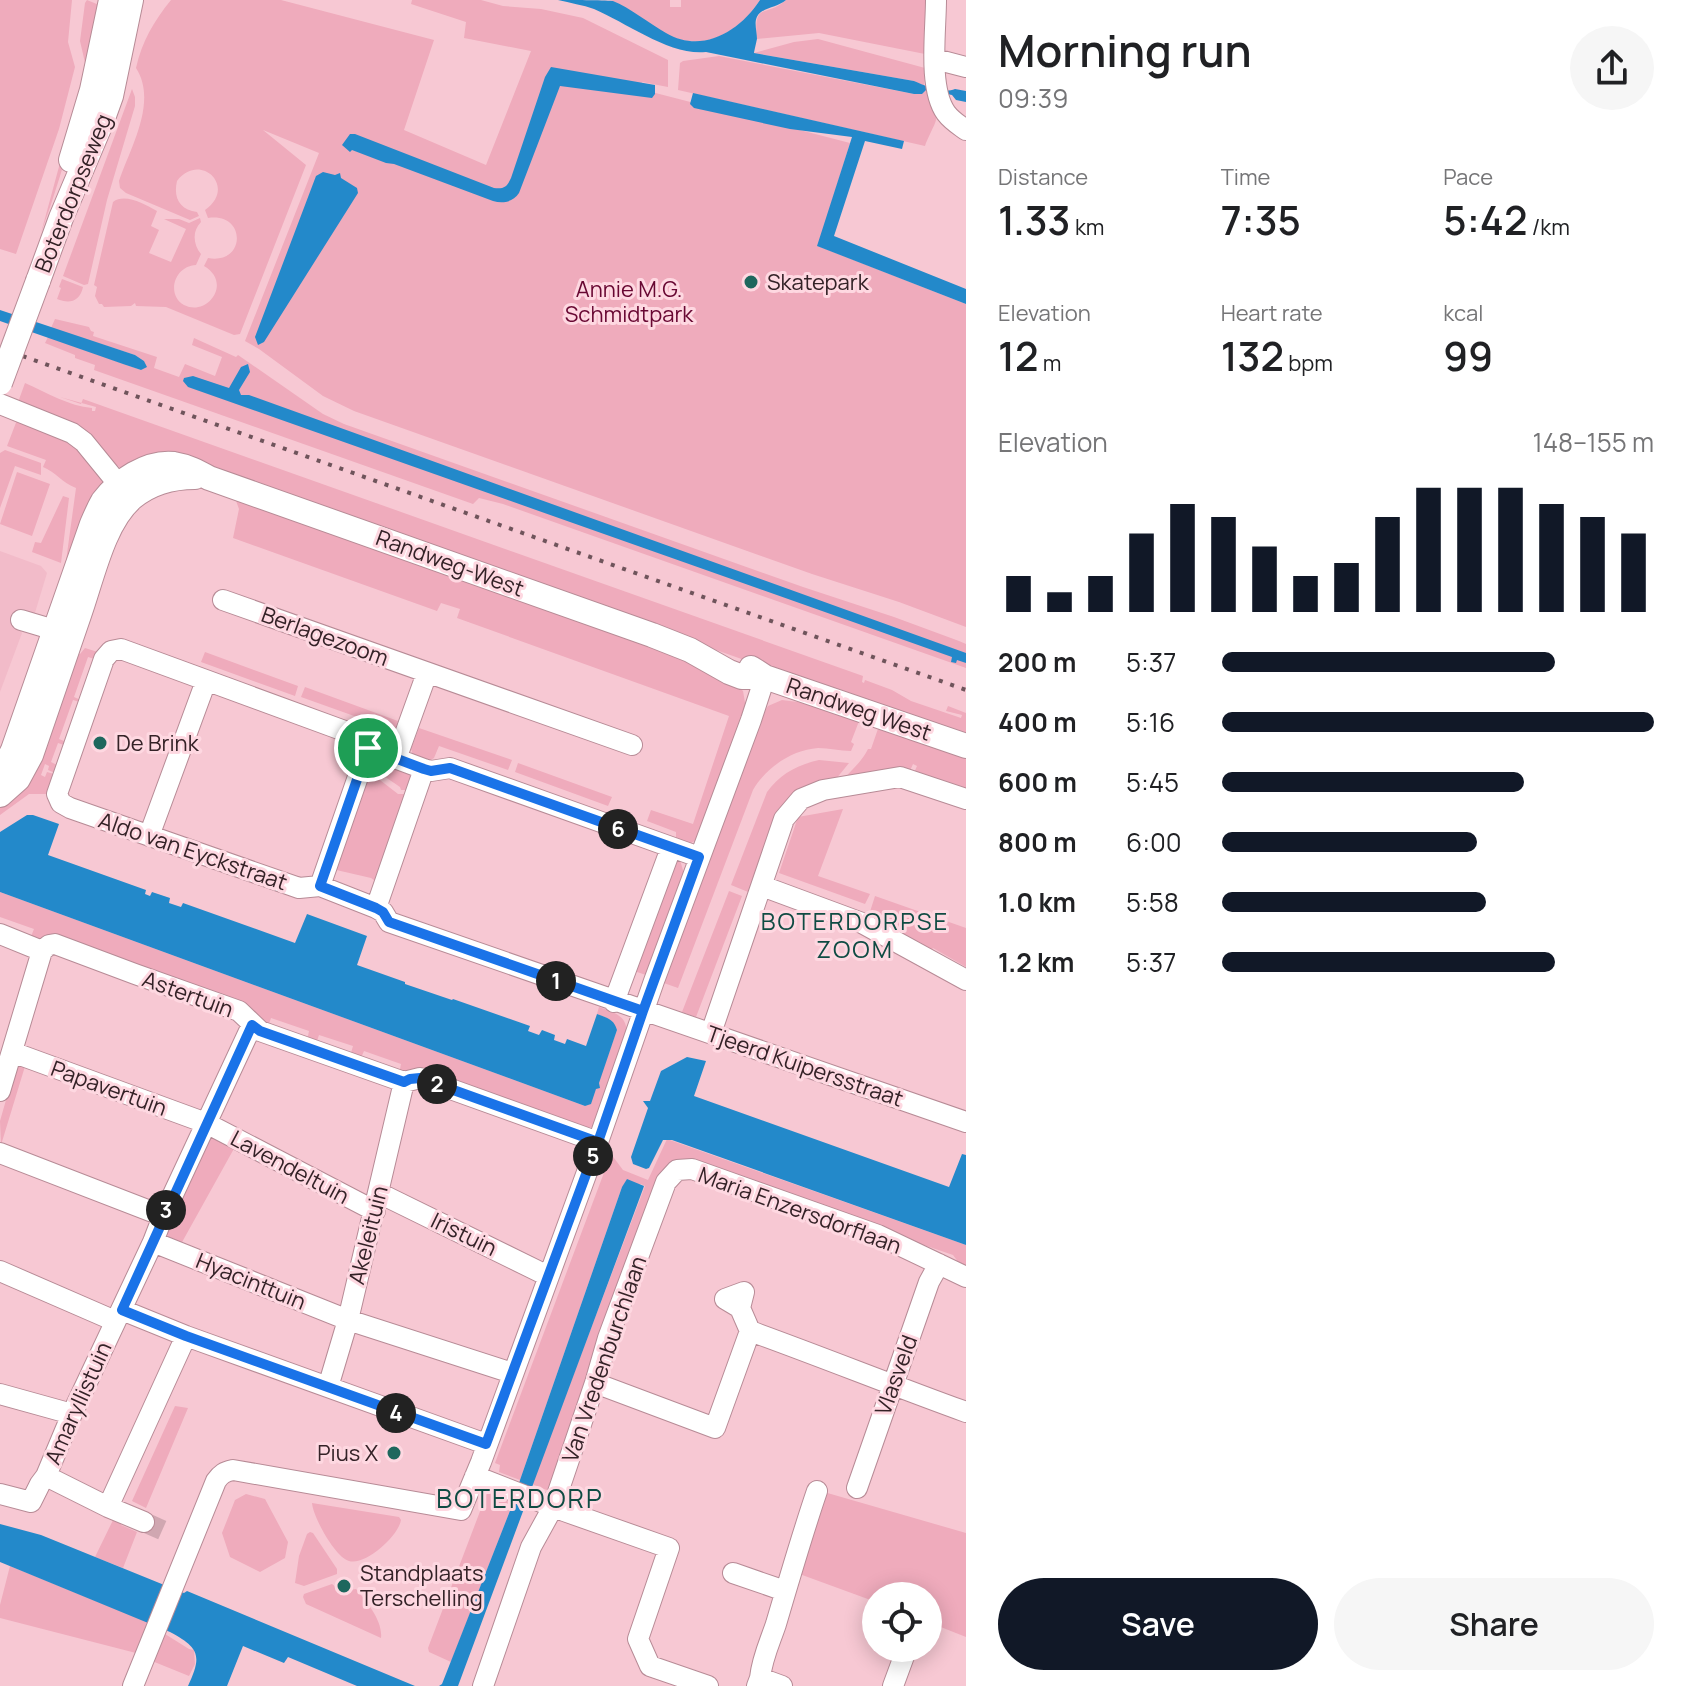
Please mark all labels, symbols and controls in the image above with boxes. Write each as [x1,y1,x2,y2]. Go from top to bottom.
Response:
text: Morning run [998,20,1252,80]
button: share [1570,26,1654,110]
text: 09:39 [998,80,1068,116]
street label: Boterdorpseweg [28,109,118,277]
text: Distance [998,162,1088,192]
text: Time [1221,162,1270,192]
text: Pace [1443,162,1493,192]
text: 1.33 [998,192,1071,247]
text: 7:35 [1221,192,1301,247]
text: 5:42 [1443,192,1527,247]
text: km [1071,212,1104,242]
text: /km [1527,212,1570,242]
place label: Skatepark [767,267,870,297]
marker: Skatepark [742,273,760,291]
park label: Annie M.G. Schmidtpark [565,274,694,329]
text: Elevation [998,298,1091,328]
text: Heart rate [1221,298,1323,328]
text: kcal [1443,298,1483,328]
text: 12 [998,328,1038,383]
text: 132 [1221,328,1284,383]
text: 99 [1443,328,1493,383]
text: m [1038,348,1061,378]
text: bpm [1284,348,1333,378]
text: Elevation [998,424,1108,460]
text: 148–155 m [1533,424,1654,460]
street label: Randweg-West [372,522,528,604]
street label: Berlagezoom [257,599,393,673]
text: 200 m [998,644,1076,680]
text: 5:37 [1126,644,1176,680]
street label: Randweg West [783,670,936,748]
text: 400 m [998,704,1077,740]
text: 5:16 [1126,704,1175,740]
pin [334,714,402,782]
icon: arrive [346,726,390,770]
place label: De Brink [116,728,200,758]
marker: De Brink [91,734,109,752]
text: 600 m [998,764,1077,800]
text: 5:45 [1126,764,1179,800]
street label: Aldo van Eyckstraat [95,805,291,897]
pin: 6 [598,809,638,849]
text: 6 [611,814,625,844]
text: 800 m [998,824,1077,860]
text: 6:00 [1126,824,1182,860]
text: 1.0 km [998,884,1076,920]
text: 5:58 [1126,884,1179,920]
district label: BOTERDORPSE ZOOM [761,904,949,965]
text: 1.2 km [998,944,1074,980]
text: 5:37 [1126,944,1176,980]
pin: 1 [536,961,576,1001]
street label: Astertuin [138,964,238,1024]
text: 1 [551,966,561,996]
street label: Tjeerd Kuipersstraat [703,1018,907,1114]
street label: Papavertuin [47,1053,171,1123]
pin: 2 [417,1064,457,1104]
text: 2 [430,1069,444,1099]
street label: Lavendeltuin [225,1123,355,1211]
pin: 5 [573,1136,613,1176]
text: 5 [587,1141,599,1171]
street label: Maria Enzersdorflaan [694,1159,906,1261]
street label: Akeleituin [341,1183,395,1287]
pin: 3 [146,1190,186,1230]
text: 3 [160,1195,172,1225]
street label: Iristuin [426,1205,502,1263]
street label: Hyacinttuin [192,1245,310,1317]
street label: Van Vredenburchlaan [555,1252,653,1466]
street label: Vlasveld [868,1331,924,1419]
street label: Amaryllistuin [38,1337,118,1469]
pin: 4 [376,1393,416,1433]
text: 4 [389,1398,403,1428]
place label: Pius X [317,1438,379,1468]
marker: Pius X [385,1444,403,1462]
district label: BOTERDORP [436,1480,604,1516]
place label: Standplaats Terschelling [360,1558,484,1613]
marker: Standplaats Terschelling [335,1577,353,1595]
button: Save [998,1578,1318,1670]
button: Share [1334,1578,1654,1670]
map controls [862,1582,942,1662]
button: locate [862,1582,942,1662]

